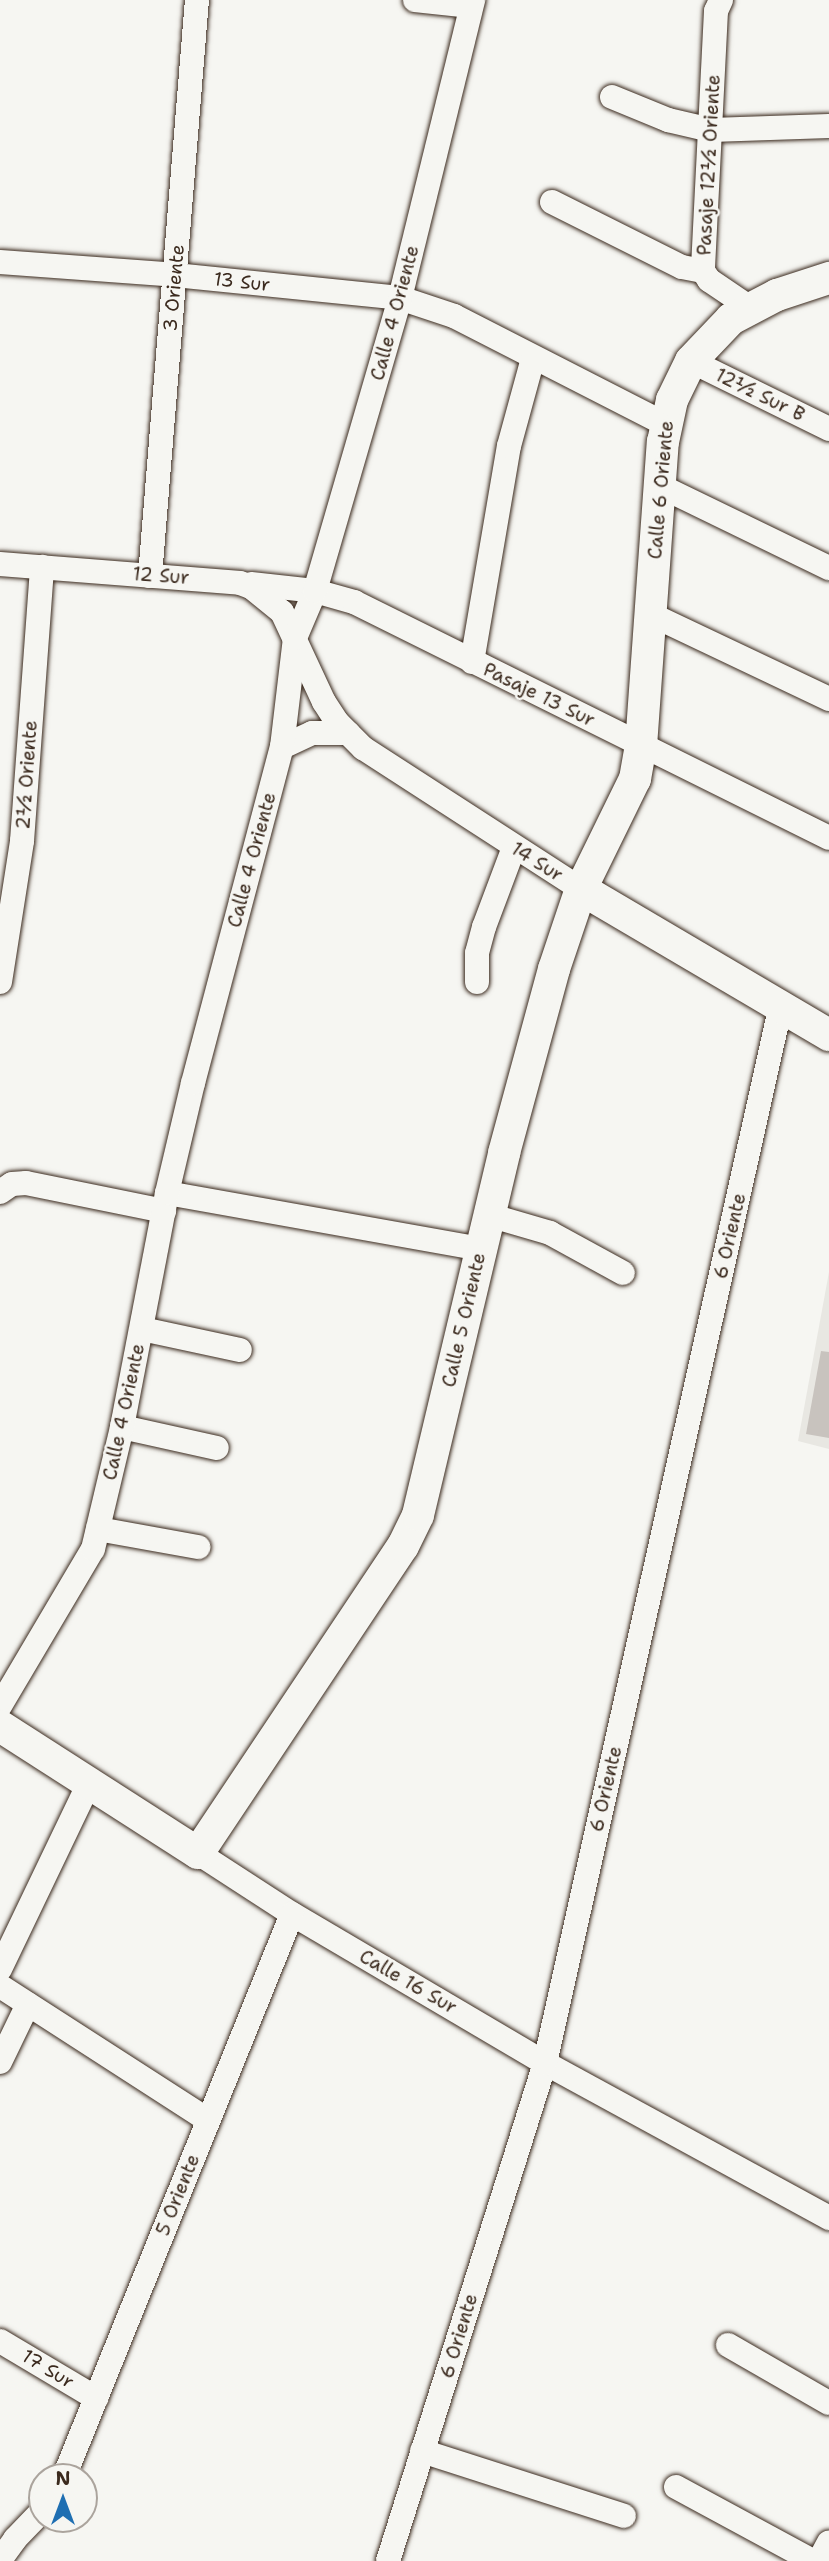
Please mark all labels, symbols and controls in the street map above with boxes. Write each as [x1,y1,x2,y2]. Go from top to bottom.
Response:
street label: Pasaje 12½ Oriente [693,74,725,256]
street label: Calle 4 Oriente [366,243,424,383]
street label: 3 Oriente [159,244,189,332]
street label: 13 Sur [213,268,271,296]
street label: 12½ Sur B [712,364,808,426]
street label: Calle 6 Oriente [644,420,678,560]
street label: 12 Sur [132,563,190,589]
street label: Pasaje 13 Sur [479,658,599,732]
street label: 2½ Oriente [12,720,42,830]
street label: Calle 4 Oriente [223,790,281,930]
street label: 14 Sur [507,837,567,887]
street label: 6 Oriente [709,1191,751,1281]
street label: Calle 5 Oriente [437,1251,491,1389]
street label: Calle 4 Oriente [98,1342,150,1482]
street label: 6 Oriente [585,1744,627,1834]
street label: Calle 16 Sur [355,1945,461,2019]
street label: 5 Oriente [151,2151,205,2239]
street label: 6 Oriente [435,2291,483,2381]
street label: 17 Sur [18,2345,78,2393]
north arrow [28,2463,98,2533]
text: N [55,2466,71,2491]

